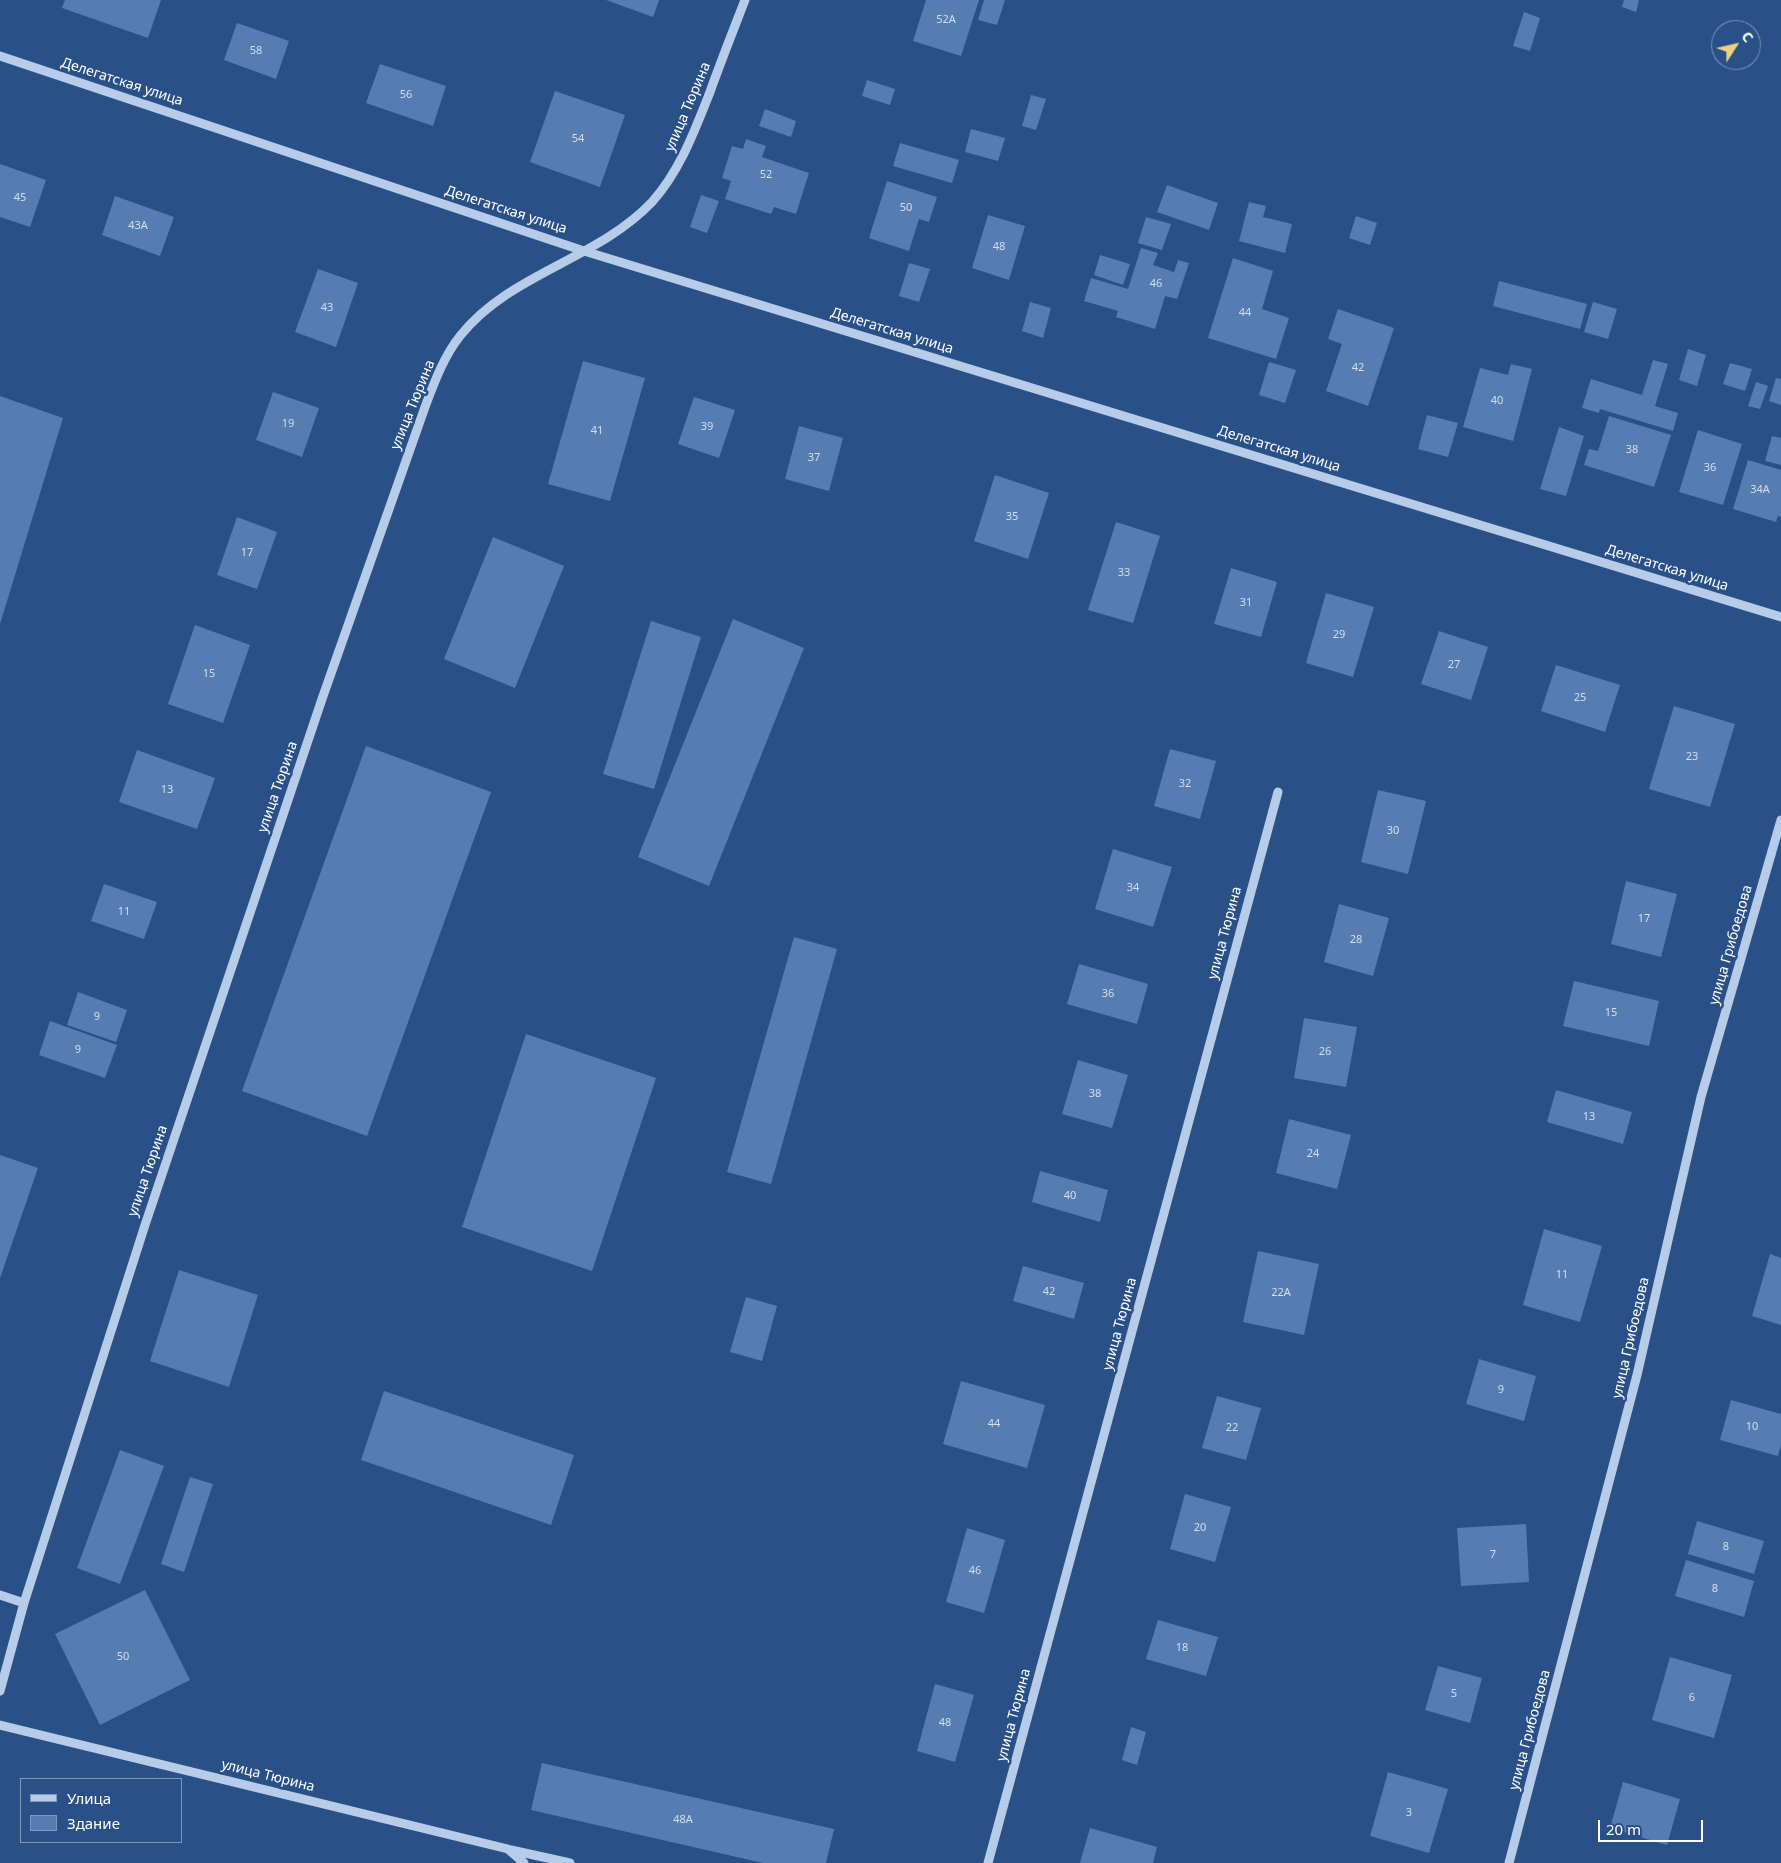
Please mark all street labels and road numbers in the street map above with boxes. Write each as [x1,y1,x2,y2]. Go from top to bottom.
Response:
street label: Делегатская улица [59,54,185,110]
street label: улица Тюрина [662,60,714,154]
street label: Делегатская улица [443,182,569,238]
street label: Делегатская улица [829,304,955,358]
street label: улица Тюрина [387,358,439,452]
street label: Делегатская улица [1216,422,1342,476]
street label: Делегатская улица [1604,541,1730,595]
street label: улица Тюрина [255,739,301,835]
street label: улица Грибоедова [1706,883,1756,1007]
street label: улица Тюрина [1205,885,1245,981]
street label: улица Тюрина [125,1123,171,1219]
street label: улица Тюрина [1100,1276,1140,1372]
street label: улица Грибоедова [1609,1276,1653,1400]
street label: улица Тюрина [994,1667,1034,1763]
street label: улица Грибоедова [1506,1668,1554,1792]
street label: улица Тюрина [220,1756,316,1796]

